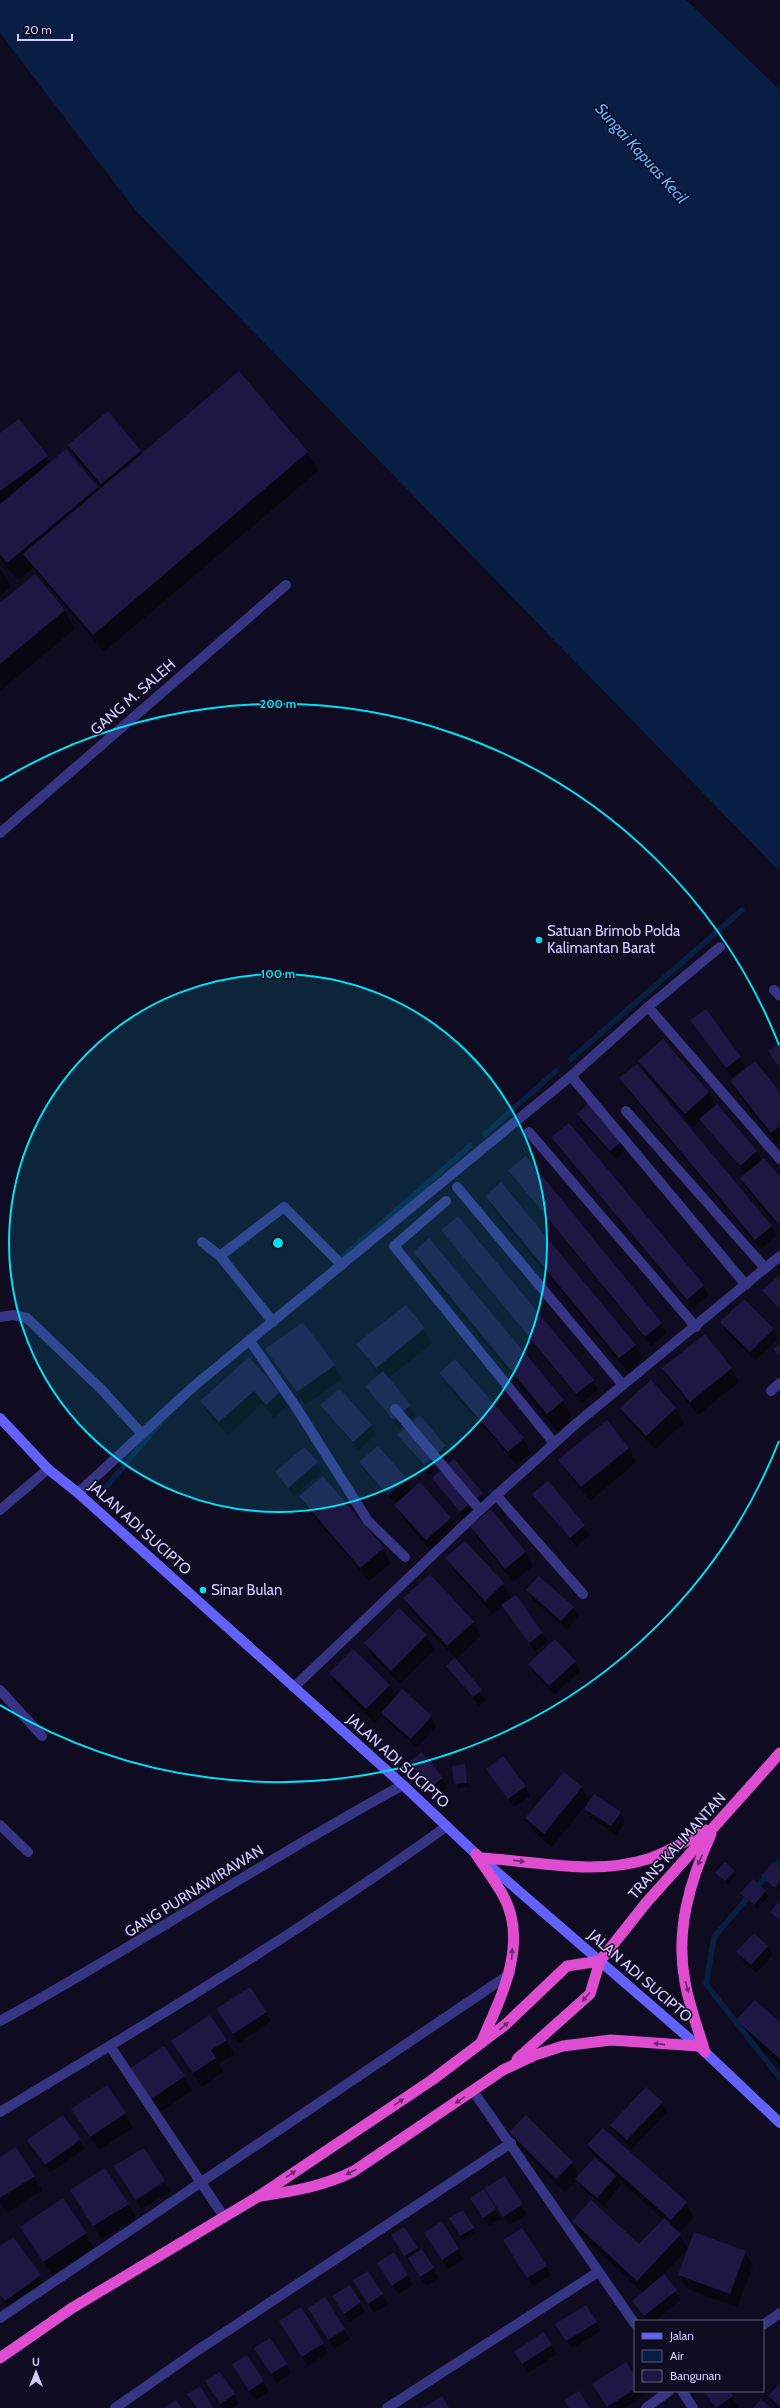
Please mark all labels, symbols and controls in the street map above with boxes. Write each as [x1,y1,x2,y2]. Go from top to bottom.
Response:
scale bar [18,16,72,42]
text: 20 m [24,22,52,37]
water label: Sungai Kapuas Kecil [592,99,692,208]
street label: GANG M. SALEH [87,655,179,739]
text: 200 m [260,696,296,711]
place label: Satuan Brimob Polda Kalimantan Barat [547,922,681,957]
marker: Satuan Brimob Polda Kalimantan Barat [534,935,544,945]
text: 100 m [261,966,295,981]
centre of rings [271,1236,285,1250]
street label: JALAN ADI SUCIPTO [84,1477,195,1579]
place label: Sinar Bulan [211,1581,282,1599]
marker: Sinar Bulan [198,1585,208,1595]
street label: JALAN ADI SUCIPTO [342,1710,453,1812]
street label: TRANS KALIMANTAN [624,1789,730,1903]
street label: GANG PURNAWIRAWAN [121,1841,267,1941]
one-way arrow [696,1855,702,1867]
one-way arrow [513,1858,525,1864]
street label: JALAN ADI SUCIPTO [584,1925,696,2026]
one-way arrow [508,1948,515,1960]
one-way arrow [684,1982,690,1994]
one-way arrow [582,1992,591,2002]
one-way arrow [499,2021,510,2030]
one-way arrow [653,2041,665,2047]
one-way arrow [454,2096,465,2104]
one-way arrow [394,2098,404,2106]
one-way arrow [345,2169,357,2175]
one-way arrow [286,2170,296,2178]
legend [634,2320,764,2392]
text: Jalan [669,2328,694,2343]
text: Air [670,2348,684,2363]
north arrow [16,2352,56,2392]
text: U [32,2355,40,2369]
text: Bangunan [670,2368,721,2383]

